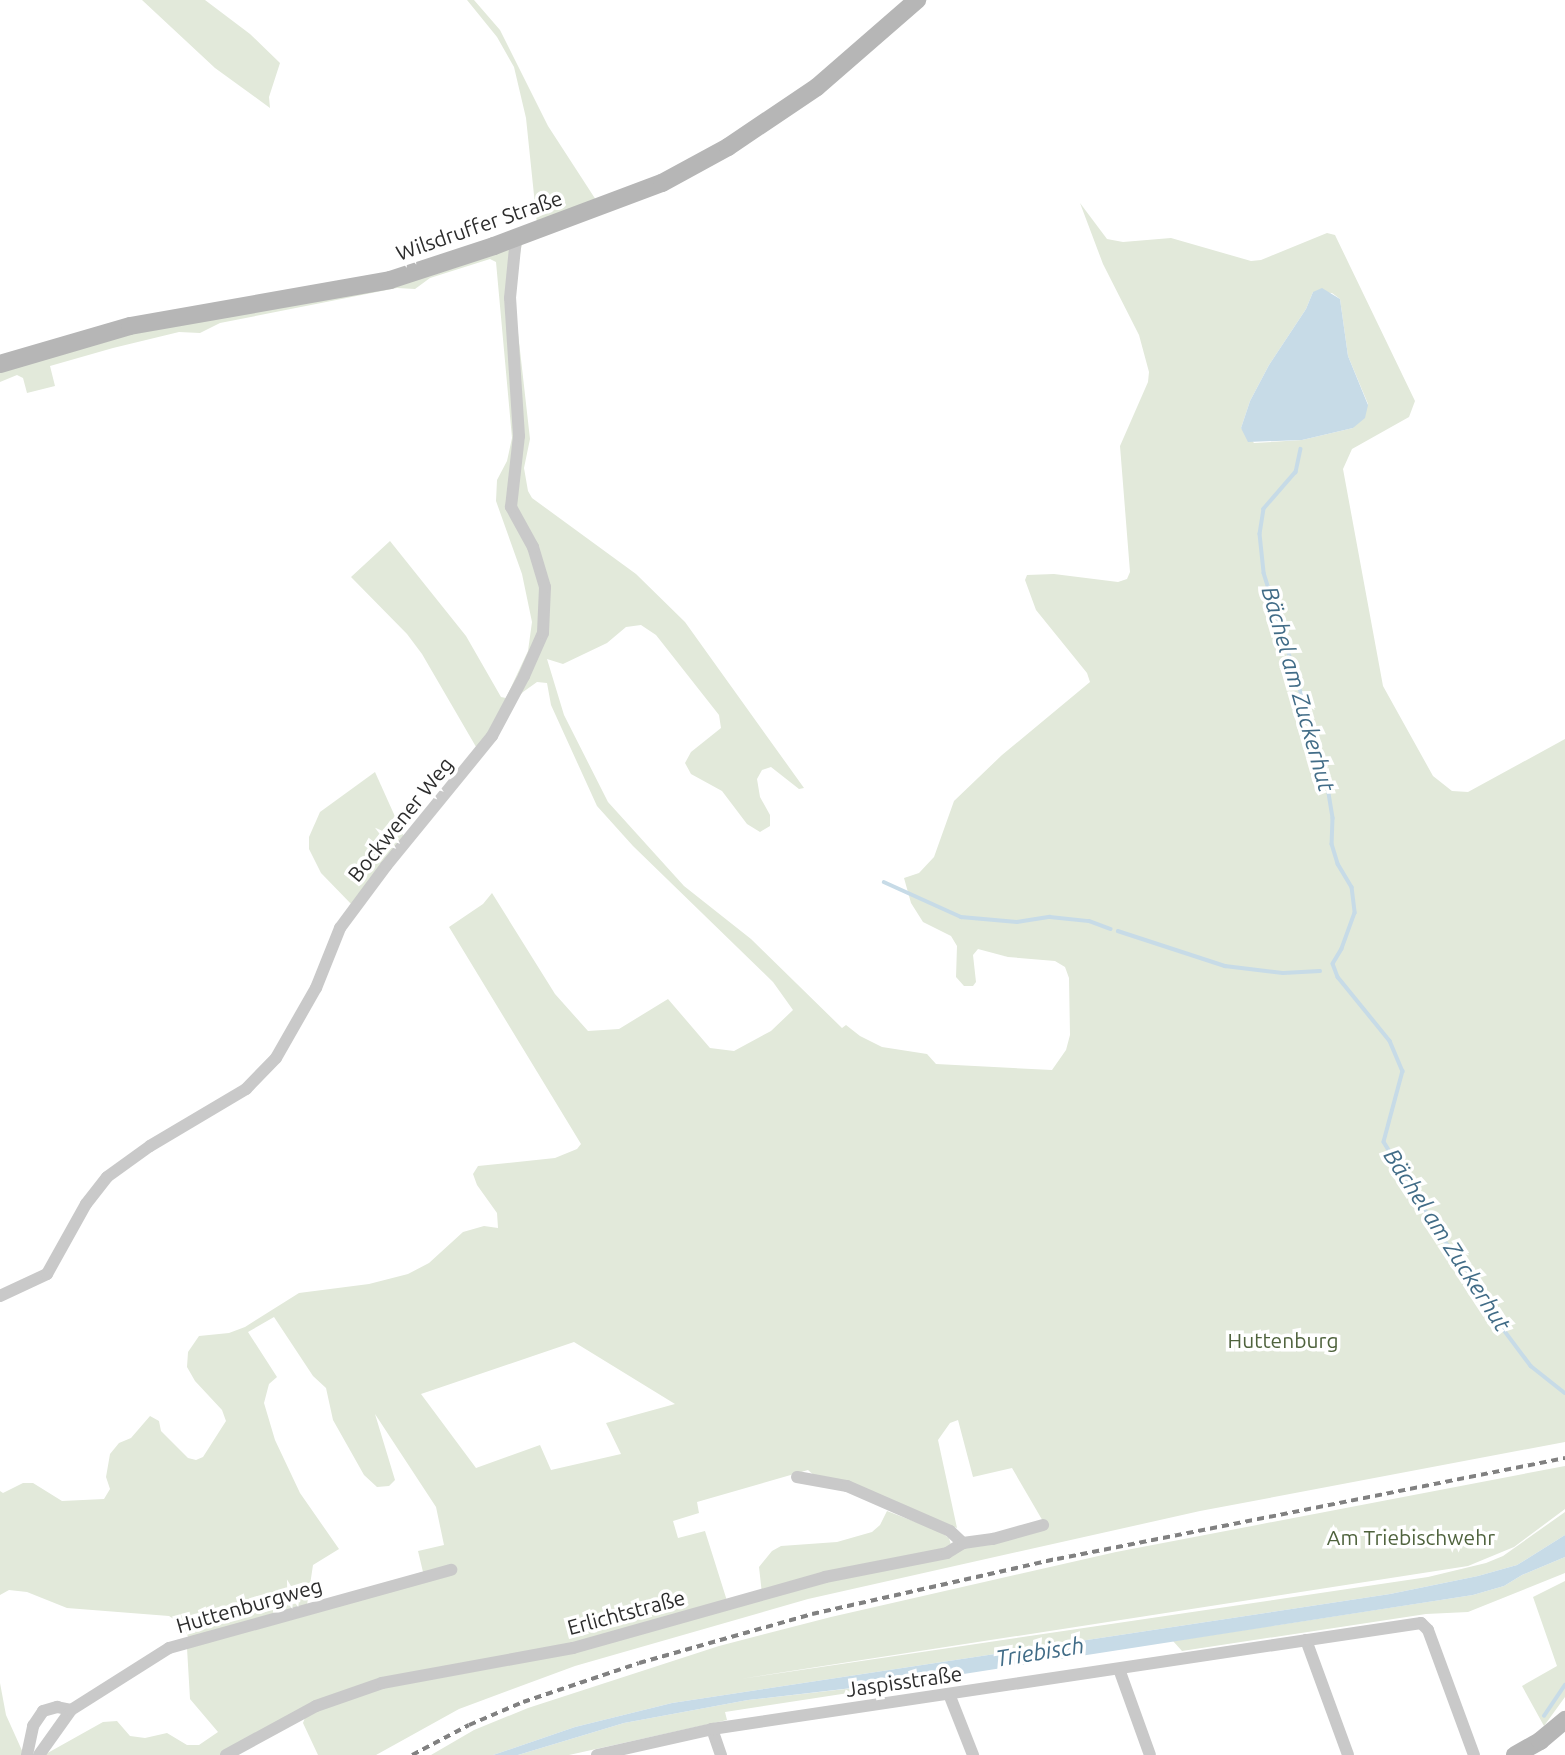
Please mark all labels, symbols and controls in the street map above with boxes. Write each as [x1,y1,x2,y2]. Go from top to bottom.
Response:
street label: Wilsdruffer Straße [392,185,566,265]
water label: Bächel am Zuckerhut [1255,583,1341,795]
street label: Bockwener Weg [342,752,458,886]
water label: Bächel am Zuckerhut [1378,1144,1516,1336]
park label: Huttenburg [1228,1327,1338,1353]
park label: Am Triebischwehr [1327,1524,1495,1550]
street label: Huttenburgweg [173,1572,325,1638]
street label: Erlichtstraße [564,1584,688,1640]
water label: Triebisch [994,1631,1086,1673]
street label: Jaspisstraße [844,1660,964,1702]

